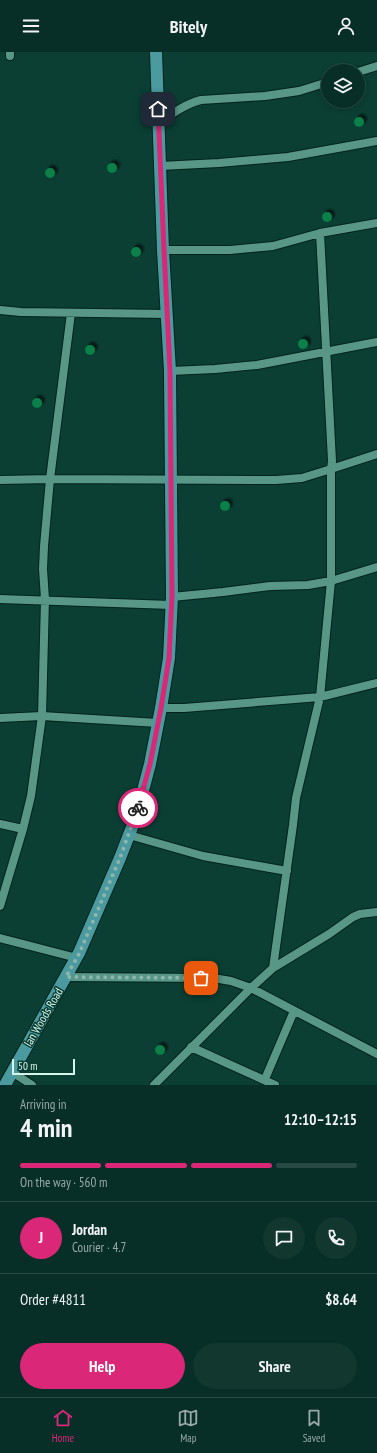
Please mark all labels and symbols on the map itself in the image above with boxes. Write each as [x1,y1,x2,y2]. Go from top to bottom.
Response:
pin [141,92,175,126]
courier [118,788,158,828]
pin [184,961,218,995]
street label: Ian Woods Road [20,985,66,1049]
scale bar [12,1057,75,1076]

